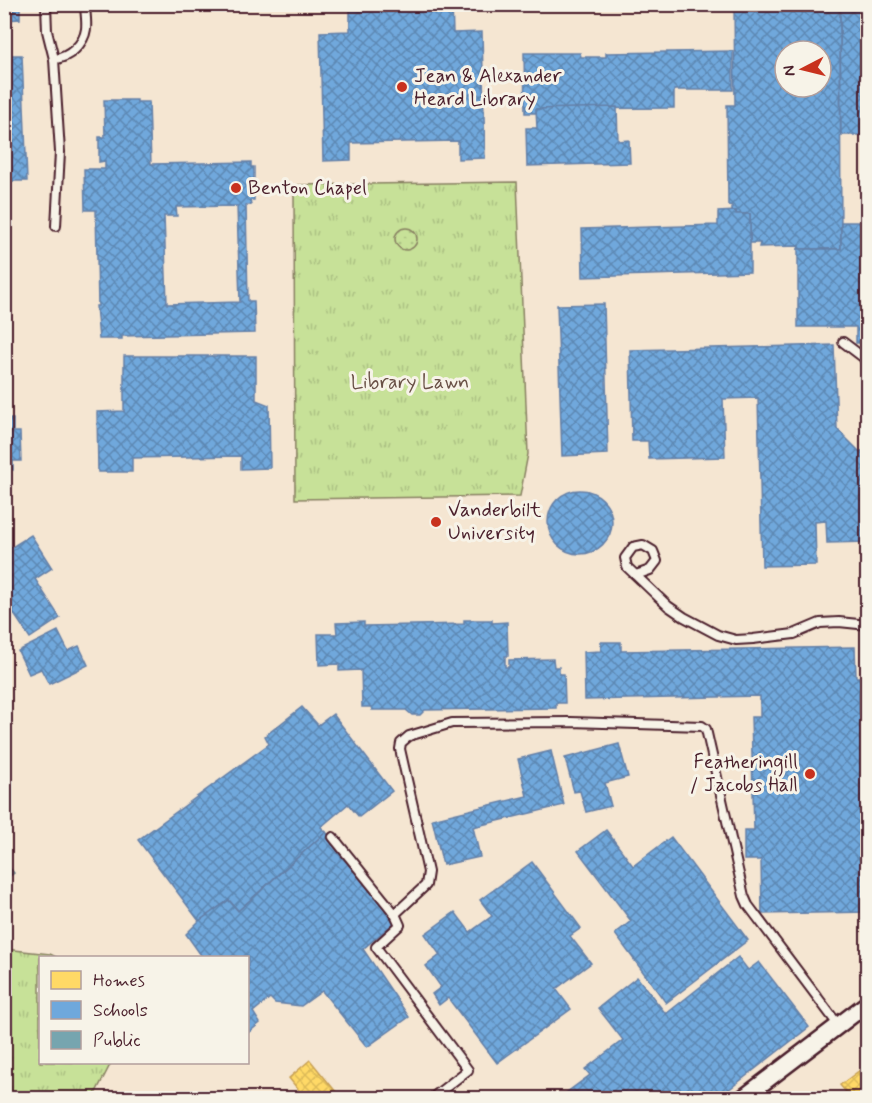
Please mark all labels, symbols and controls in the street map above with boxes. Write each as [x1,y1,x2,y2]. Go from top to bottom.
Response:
north arrow [773,39,833,99]
place label: Jean & Alexander Heard Library [414,63,562,113]
text: N [779,64,801,77]
marker: Jean & Alexander Heard Library [395,80,409,94]
place label: Benton Chapel [248,175,367,202]
marker: Benton Chapel [229,181,243,195]
park label: Library Lawn [351,369,469,396]
place label: Vanderbilt University [448,497,542,547]
marker: Vanderbilt University [429,515,443,529]
place label: Featheringill / Jacobs Hall [690,749,798,799]
marker: Featheringill / Jacobs Hall [803,767,817,781]
legend [39,956,249,1064]
text: Homes [93,969,145,993]
text: Schools [93,999,148,1023]
text: Public [93,1029,141,1053]

